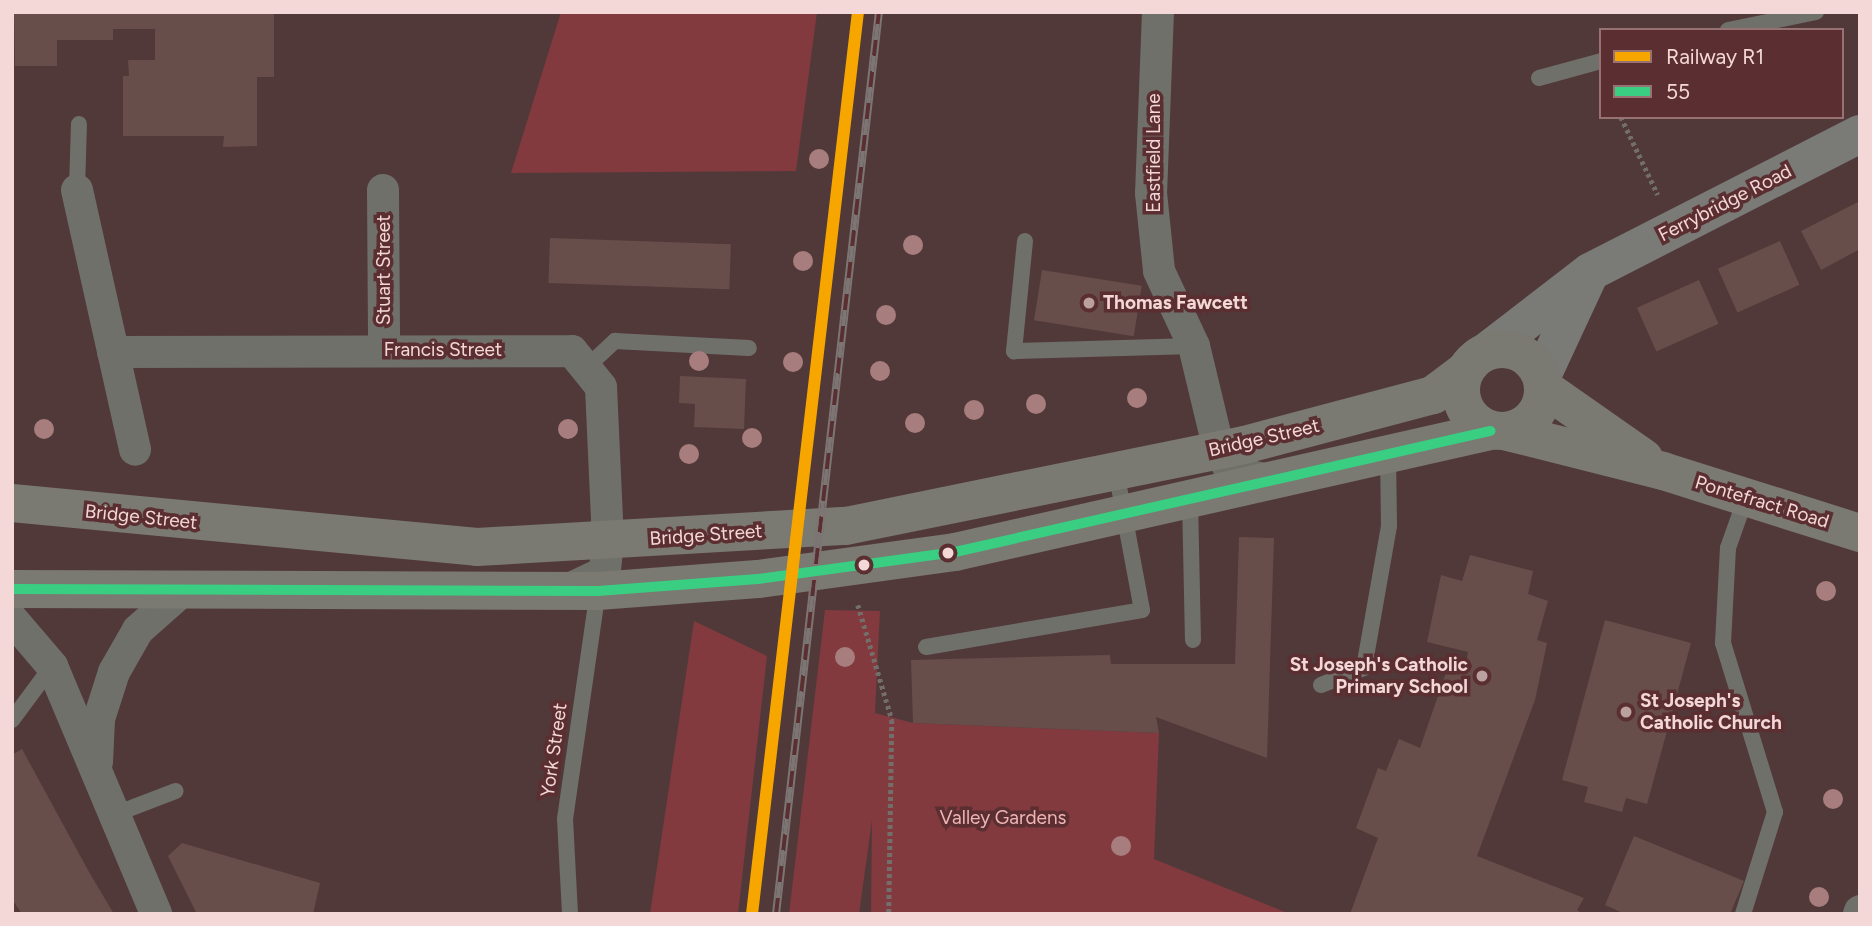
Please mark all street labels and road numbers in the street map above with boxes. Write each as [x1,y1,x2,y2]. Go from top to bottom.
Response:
street label: Eastfield Lane [1143,93,1165,213]
street label: Ferrybridge Road [1655,160,1795,246]
street label: Stuart Street [373,215,395,325]
street label: Francis Street [384,339,502,361]
street label: Bridge Street [1206,414,1322,462]
street label: Pontefract Road [1692,471,1832,533]
street label: Bridge Street [84,500,198,534]
street label: Bridge Street [649,520,763,550]
street label: York Street [536,701,572,799]

